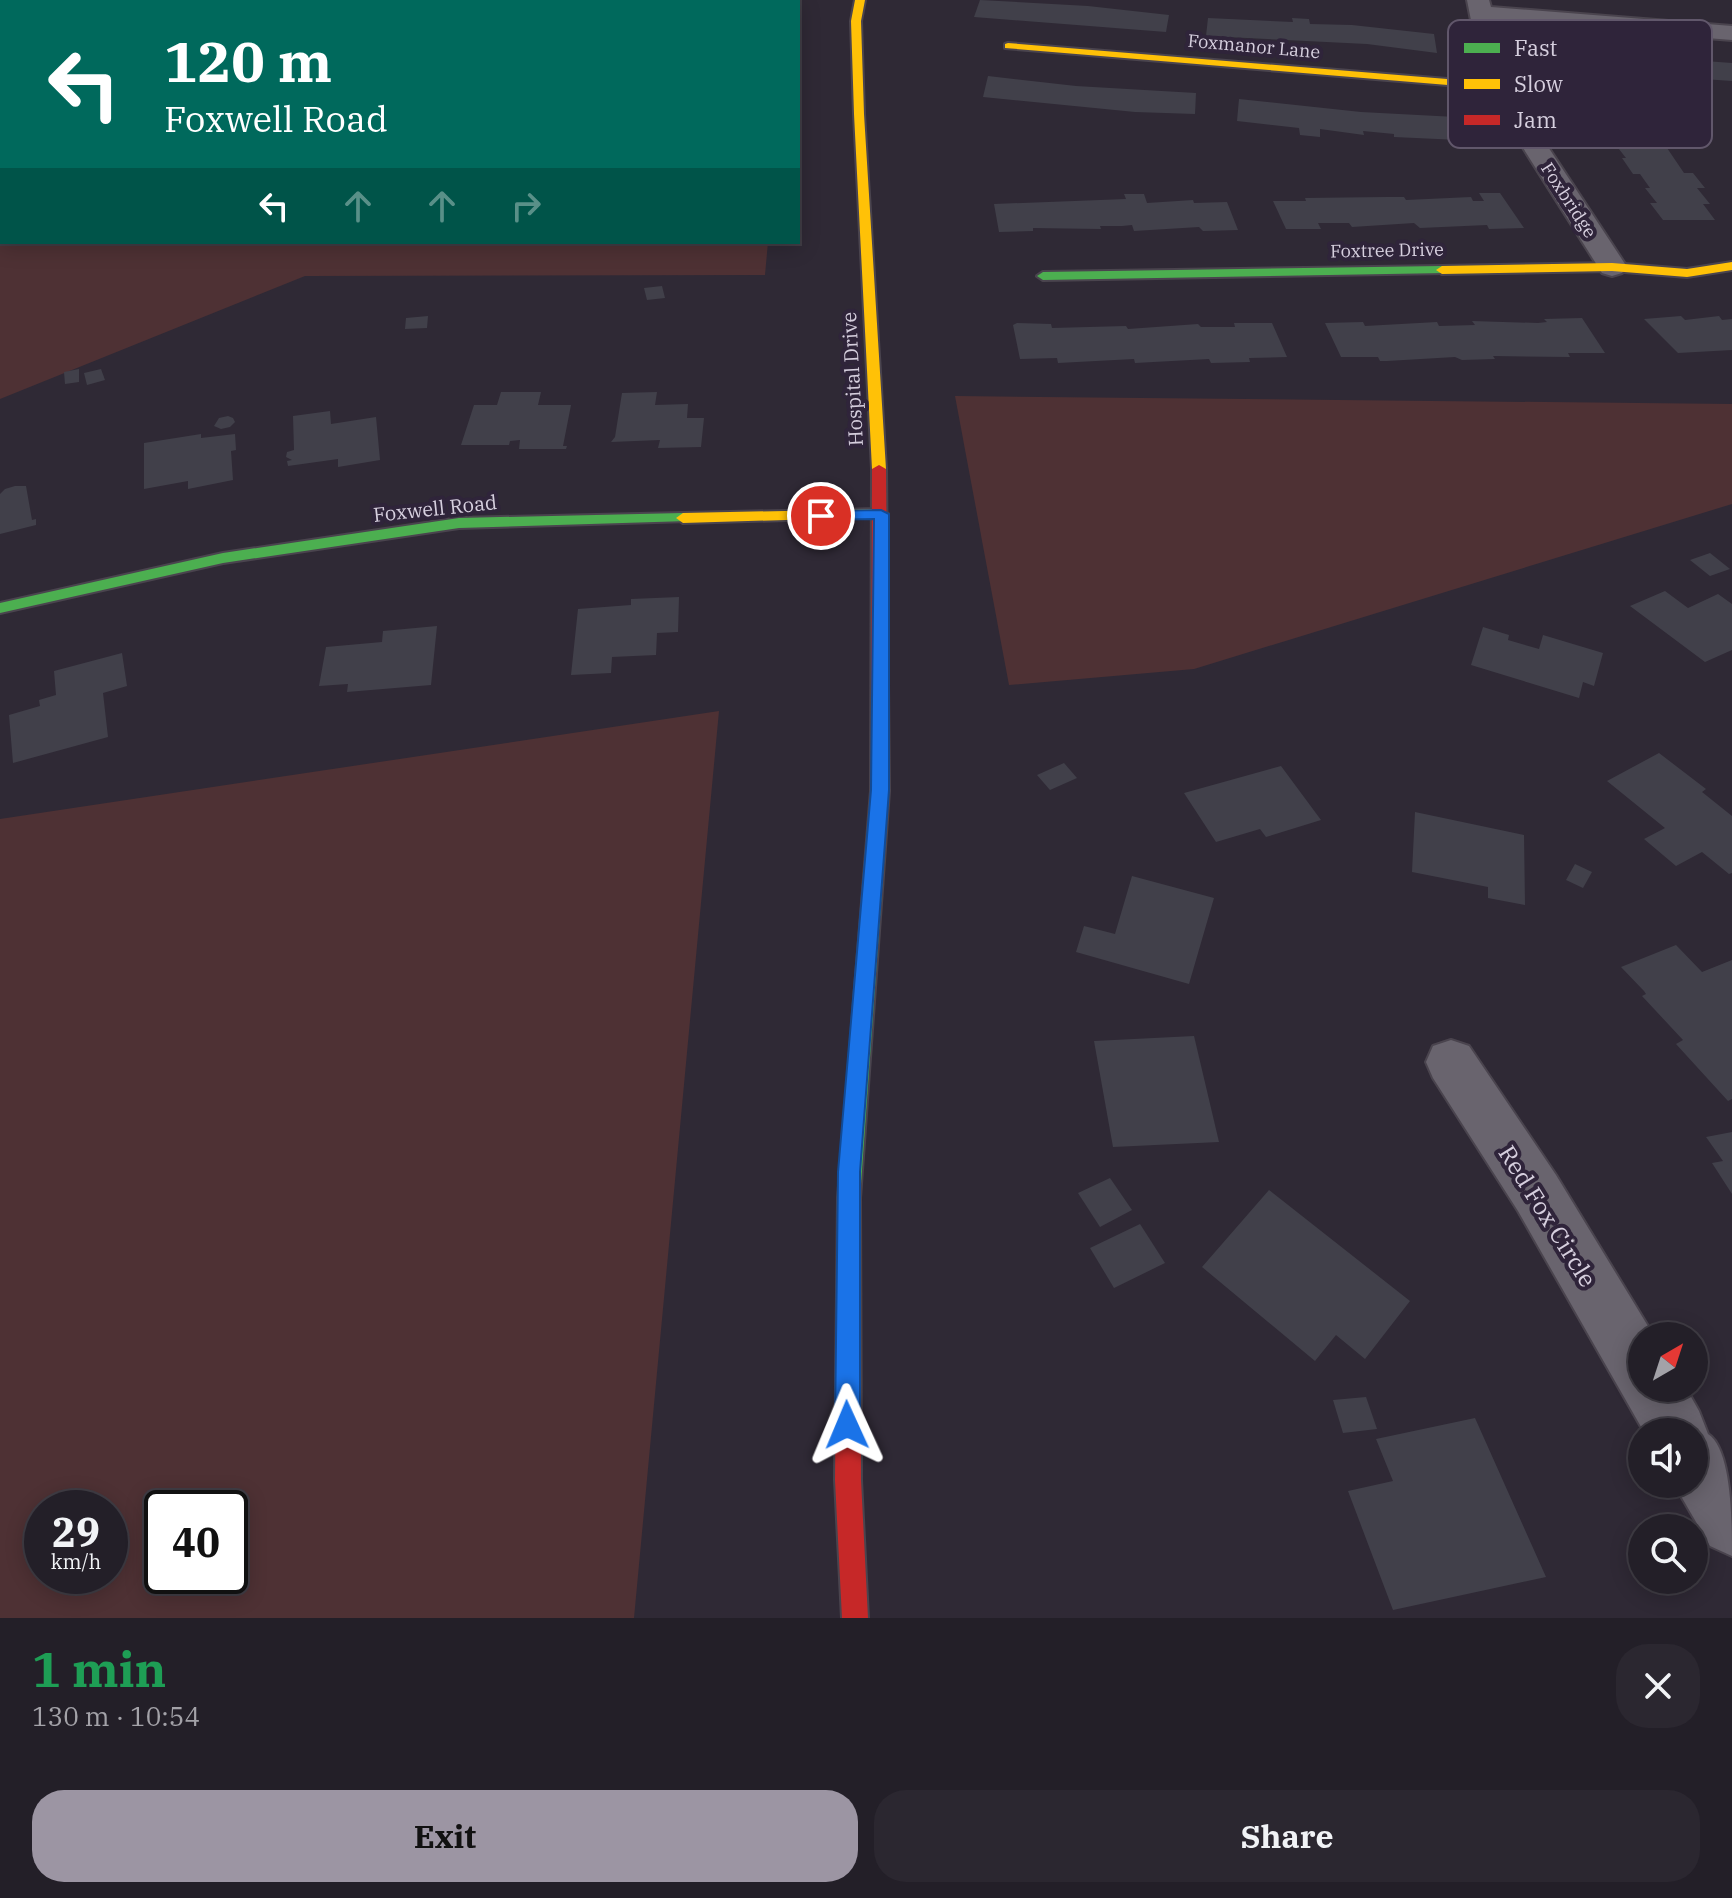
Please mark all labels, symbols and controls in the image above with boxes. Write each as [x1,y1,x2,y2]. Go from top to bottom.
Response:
legend [1448,20,1712,148]
text: 120 m [164,25,332,97]
street label: Foxmanor Lane [1187,29,1321,63]
icon: left [32,32,136,136]
text: Fast [1514,33,1557,62]
text: Slow [1514,69,1563,98]
text: Foxwell Road [164,95,388,142]
text: Jam [1514,105,1557,134]
street label: Foxbridge [1536,158,1602,242]
icon: left [252,184,296,228]
icon: ahead [336,184,380,228]
icon: ahead [420,184,464,228]
icon: right [504,184,548,228]
street label: Foxtree Drive [1330,238,1444,262]
street label: Hospital Drive [835,311,869,447]
pin [787,482,855,550]
street label: Foxwell Road [372,488,498,528]
icon: arrive [799,494,843,538]
street label: Red Fox Circle [1492,1139,1604,1293]
north arrow [1628,1322,1708,1402]
map controls [1628,1322,1708,1594]
position arrow [805,1383,889,1467]
button: sound [1628,1418,1708,1498]
speed limit sign: 40 [144,1490,248,1594]
text: 29 [52,1506,100,1558]
button: search [1628,1514,1708,1594]
text: km/h [51,1548,101,1575]
text: 1 min [32,1638,166,1700]
button: close [1616,1644,1700,1728]
text: 130 m · 10:54 [32,1699,200,1733]
button: Exit [32,1790,858,1882]
button: Share [874,1790,1700,1882]

